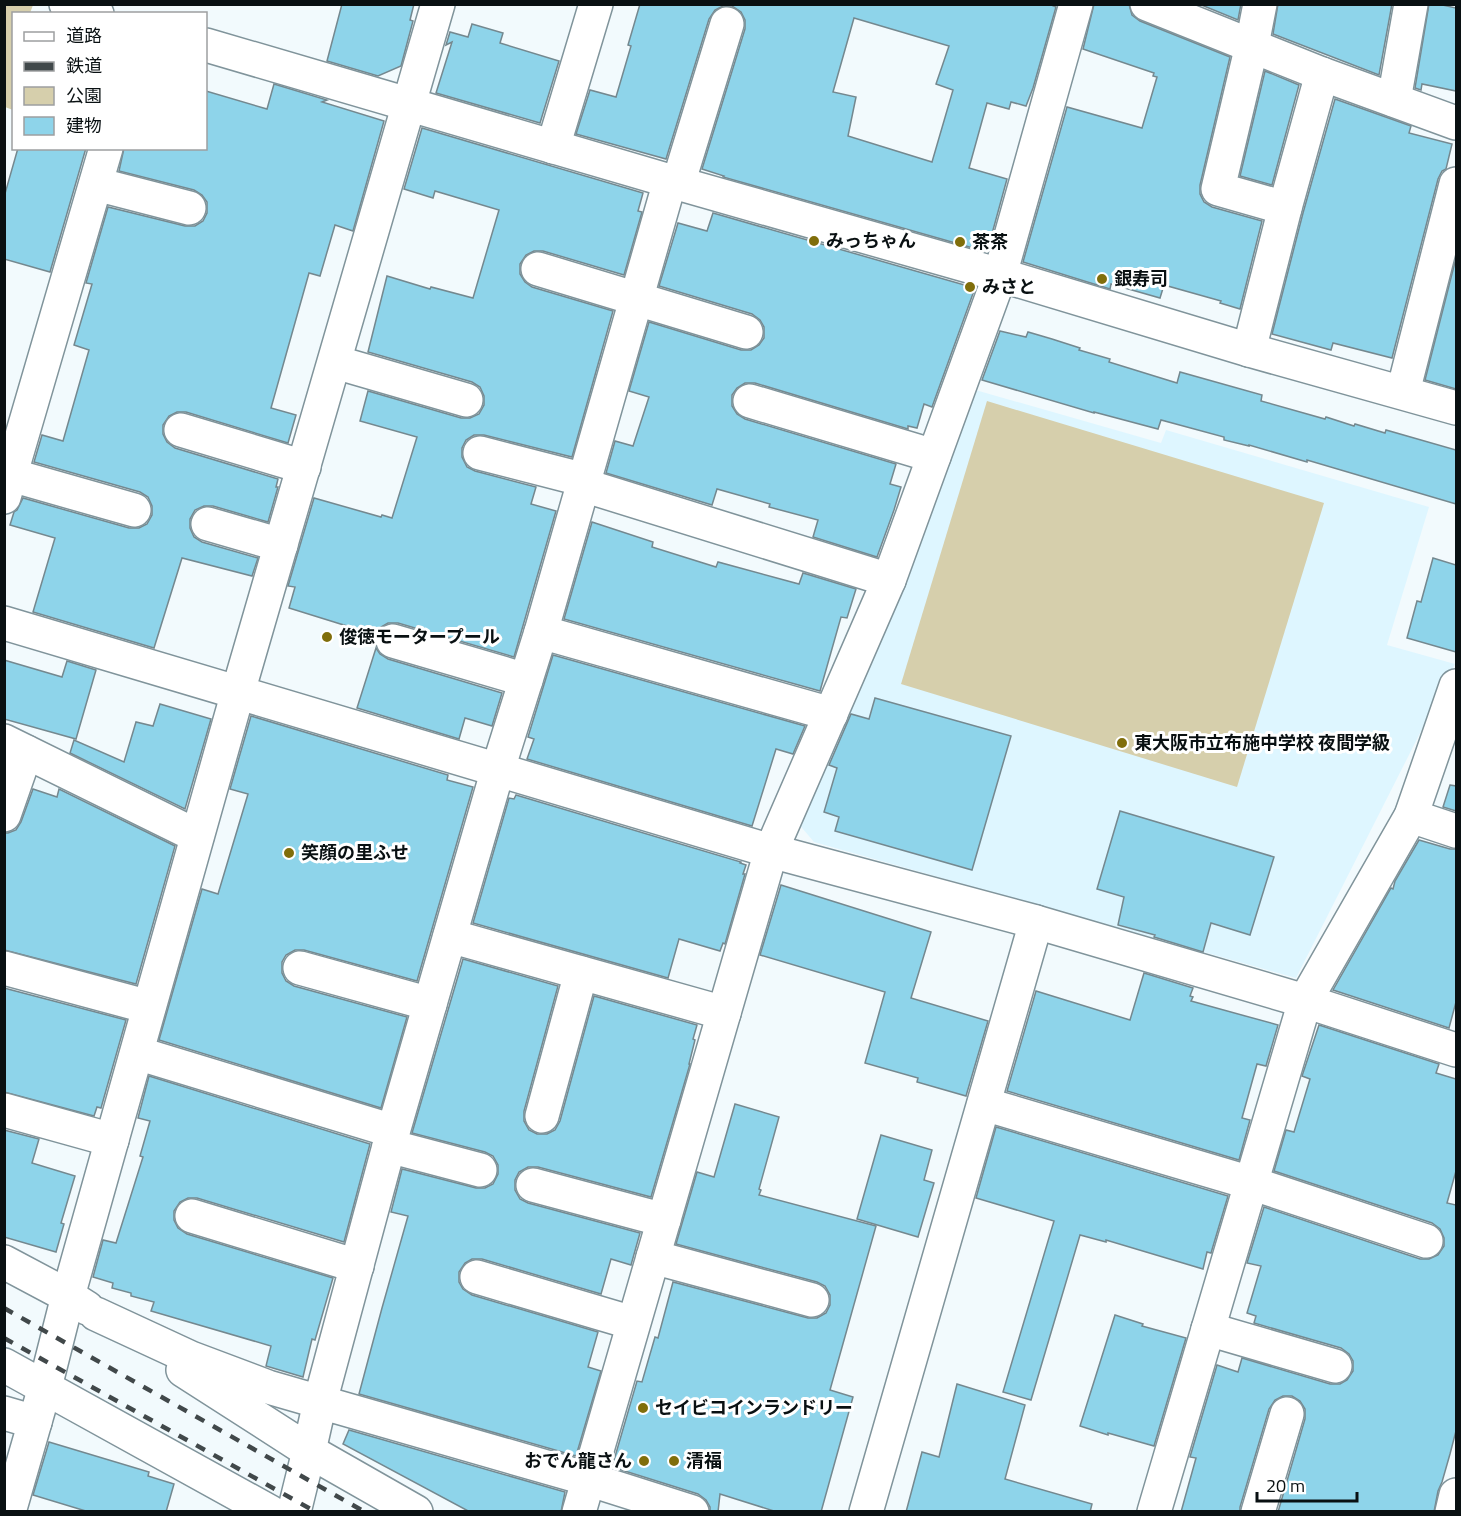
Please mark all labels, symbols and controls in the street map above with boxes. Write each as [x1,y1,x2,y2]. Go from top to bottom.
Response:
legend [12,12,207,150]
text: 道路 [66,22,102,49]
text: 鉄道 [66,52,102,79]
text: 公園 [66,82,102,109]
text: 建物 [66,112,102,139]
place label: みっちゃん [826,227,916,254]
place label: 茶茶 [972,228,1008,255]
marker: みっちゃん [807,234,821,248]
marker: 茶茶 [953,235,967,249]
place label: 銀寿司 [1114,265,1168,292]
marker: 銀寿司 [1095,272,1109,286]
place label: みさと [982,273,1036,300]
marker: みさと [963,280,977,294]
place label: 俊徳モータープール [339,623,500,650]
marker: 俊徳モータープール [320,630,334,644]
place label: 東大阪市立布施中学校 夜間学級 [1134,729,1390,756]
marker: 東大阪市立布施中学校 夜間学級 [1115,736,1129,750]
place label: 笑顔の里ふせ [301,839,409,866]
marker: 笑顔の里ふせ [282,846,296,860]
place label: セイビコインランドリー [655,1394,853,1421]
marker: セイビコインランドリー [636,1401,650,1415]
place label: おでん龍さん [524,1447,632,1474]
place label: 清福 [686,1447,722,1474]
marker: おでん龍さん [637,1454,651,1468]
marker: 清福 [667,1454,681,1468]
scale bar [1257,1465,1358,1503]
text: 20 m [1266,1472,1305,1499]

